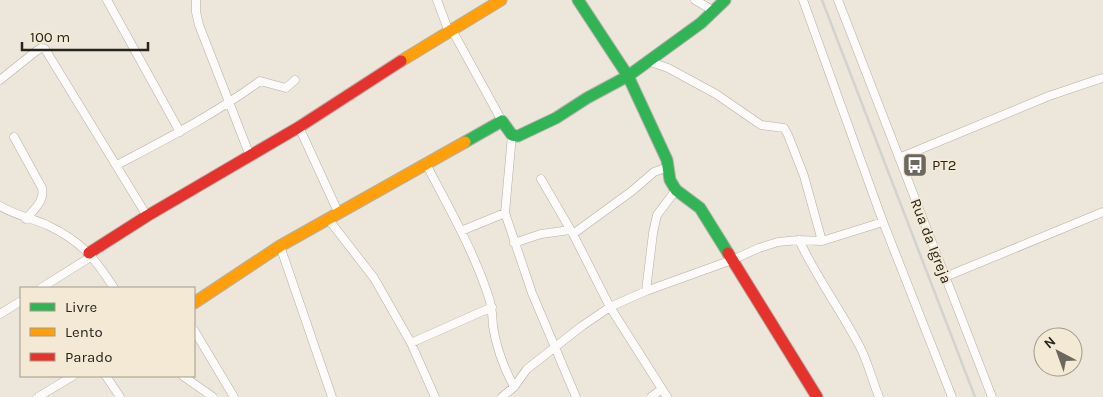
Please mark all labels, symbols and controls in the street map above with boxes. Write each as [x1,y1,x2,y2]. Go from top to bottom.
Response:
scale bar [22,20,149,52]
text: 100 m [30,28,70,46]
bus stop icon: PT2 [902,152,928,178]
place label: PT2 [932,156,957,174]
street label: Rua da Igreja [907,196,955,286]
legend [20,287,195,377]
text: Livre [65,298,97,316]
text: Lento [65,323,103,341]
north arrow [1033,327,1083,377]
text: N [1040,333,1059,352]
text: Parado [65,348,112,366]

